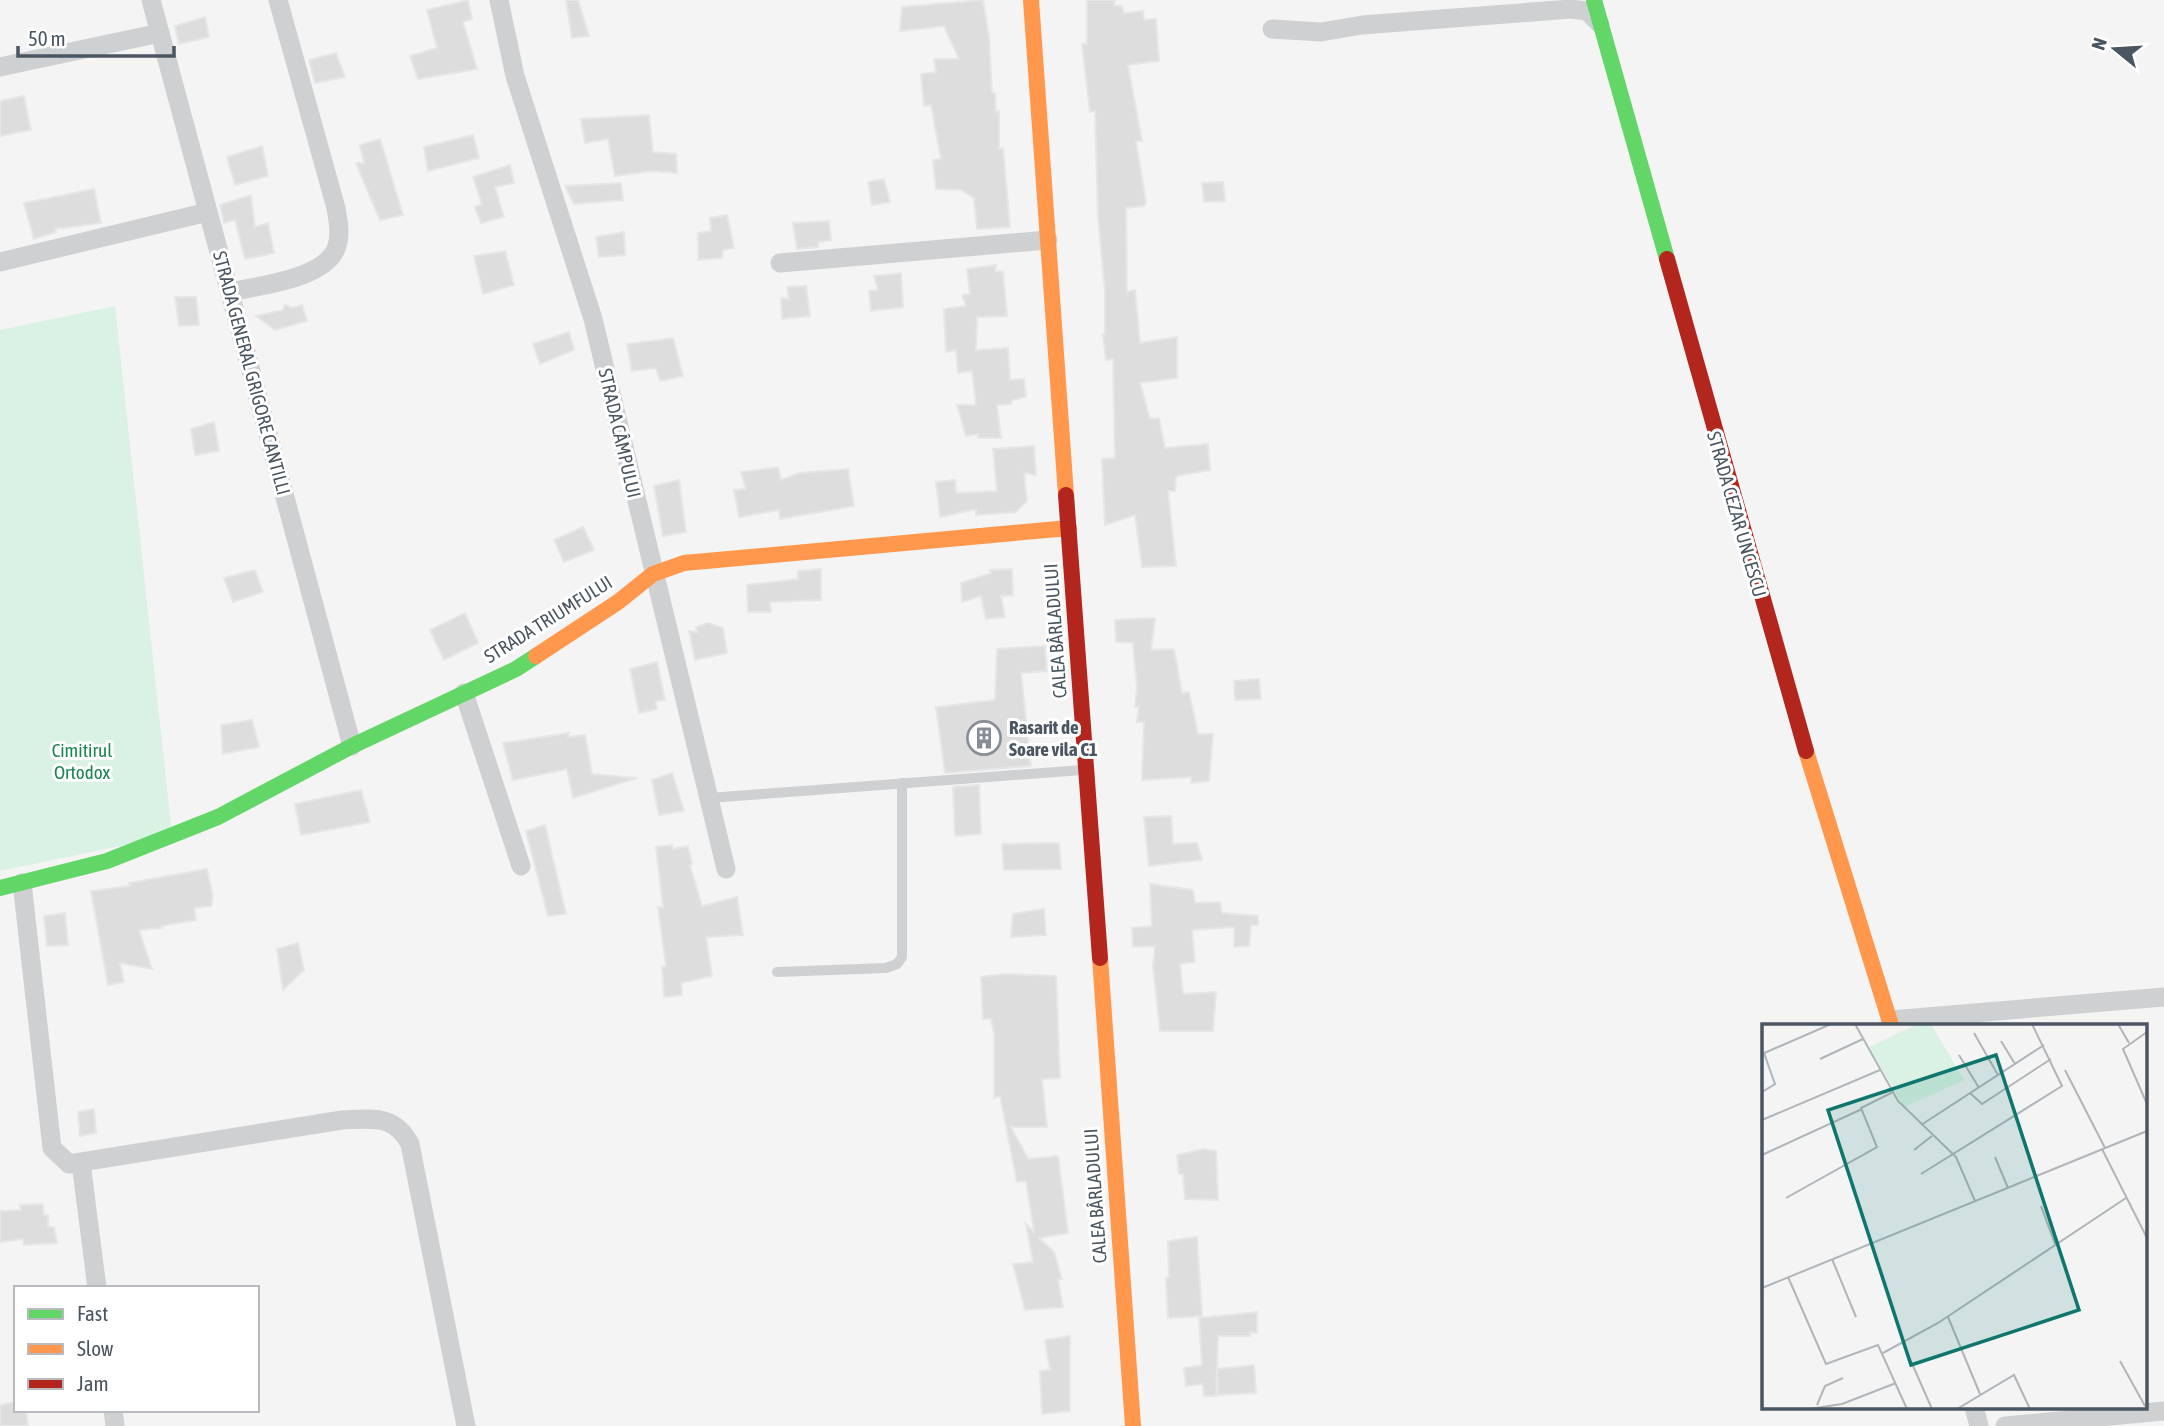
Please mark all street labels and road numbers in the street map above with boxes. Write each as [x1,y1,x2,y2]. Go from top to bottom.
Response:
street label: STRADA GENERAL GRIGORE CANTILLI [209,249,295,497]
street label: STRADA CÂMPULUI [594,366,646,500]
street label: STRADA CEZAR UNCESCU [1703,429,1771,599]
street label: CALEA BÂRLADULUI [1039,563,1071,699]
street label: STRADA TRIUMFULUI [480,571,616,667]
street label: CALEA BÂRLADULUI [1079,1128,1111,1264]

